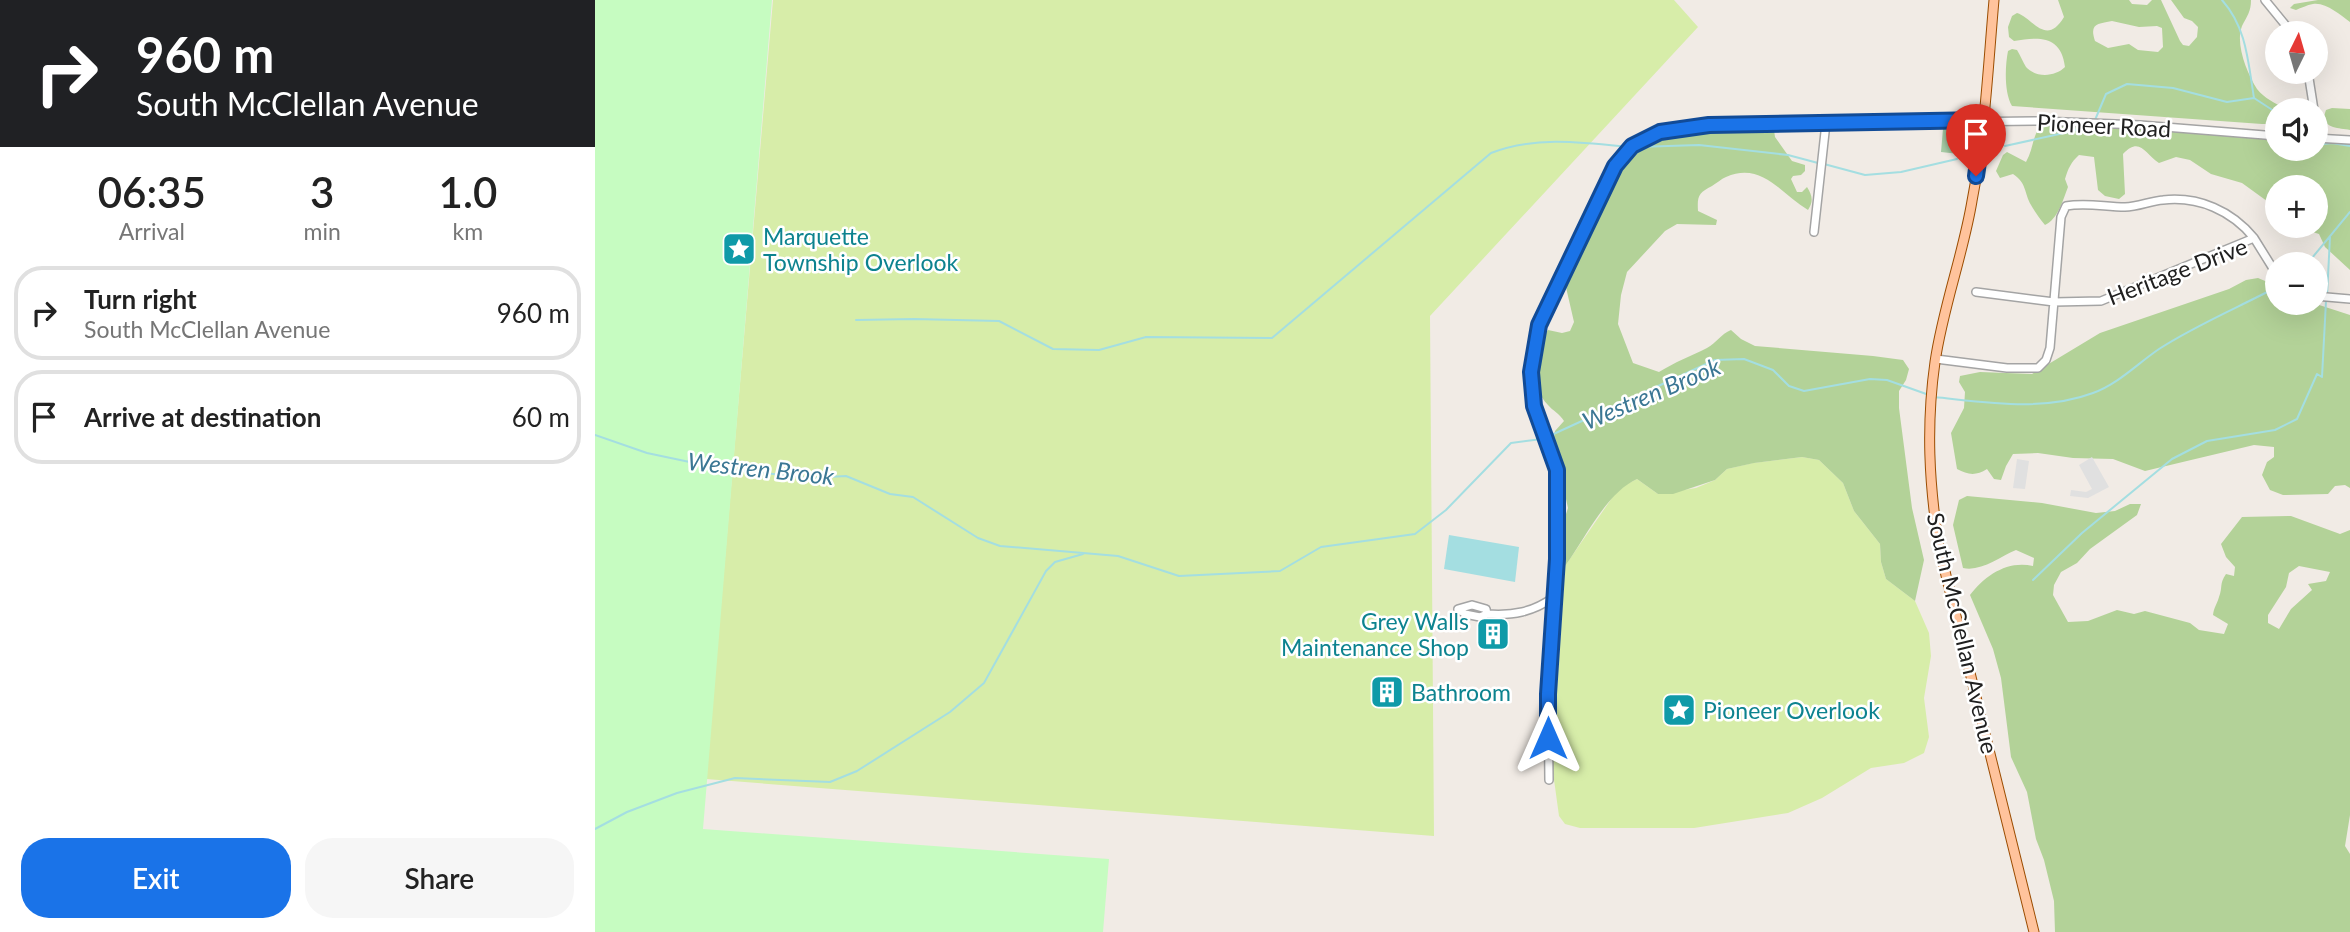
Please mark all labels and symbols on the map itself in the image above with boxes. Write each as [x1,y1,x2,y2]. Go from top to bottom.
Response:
north arrow [2265,21,2327,84]
pin [1946,104,2006,176]
street label: Pioneer Road [2036,108,2172,142]
place label: Marquette Township Overlook [763,222,959,276]
place icon: Marquette Township Overlook [720,230,758,268]
street label: Heritage Drive [2103,231,2251,311]
water label: Westren Brook [1578,351,1725,435]
water label: Westren Brook [686,446,836,490]
street label: South McClellan Avenue [1922,510,2004,756]
place label: Grey Walls Maintenance Shop [1281,607,1469,661]
building icon: Grey Walls Maintenance Shop [1474,615,1512,653]
building icon: Bathroom [1368,673,1406,711]
place label: Bathroom [1411,678,1511,706]
place icon: Pioneer Overlook [1660,691,1698,729]
place label: Pioneer Overlook [1703,696,1880,724]
position arrow [1511,701,1585,775]

